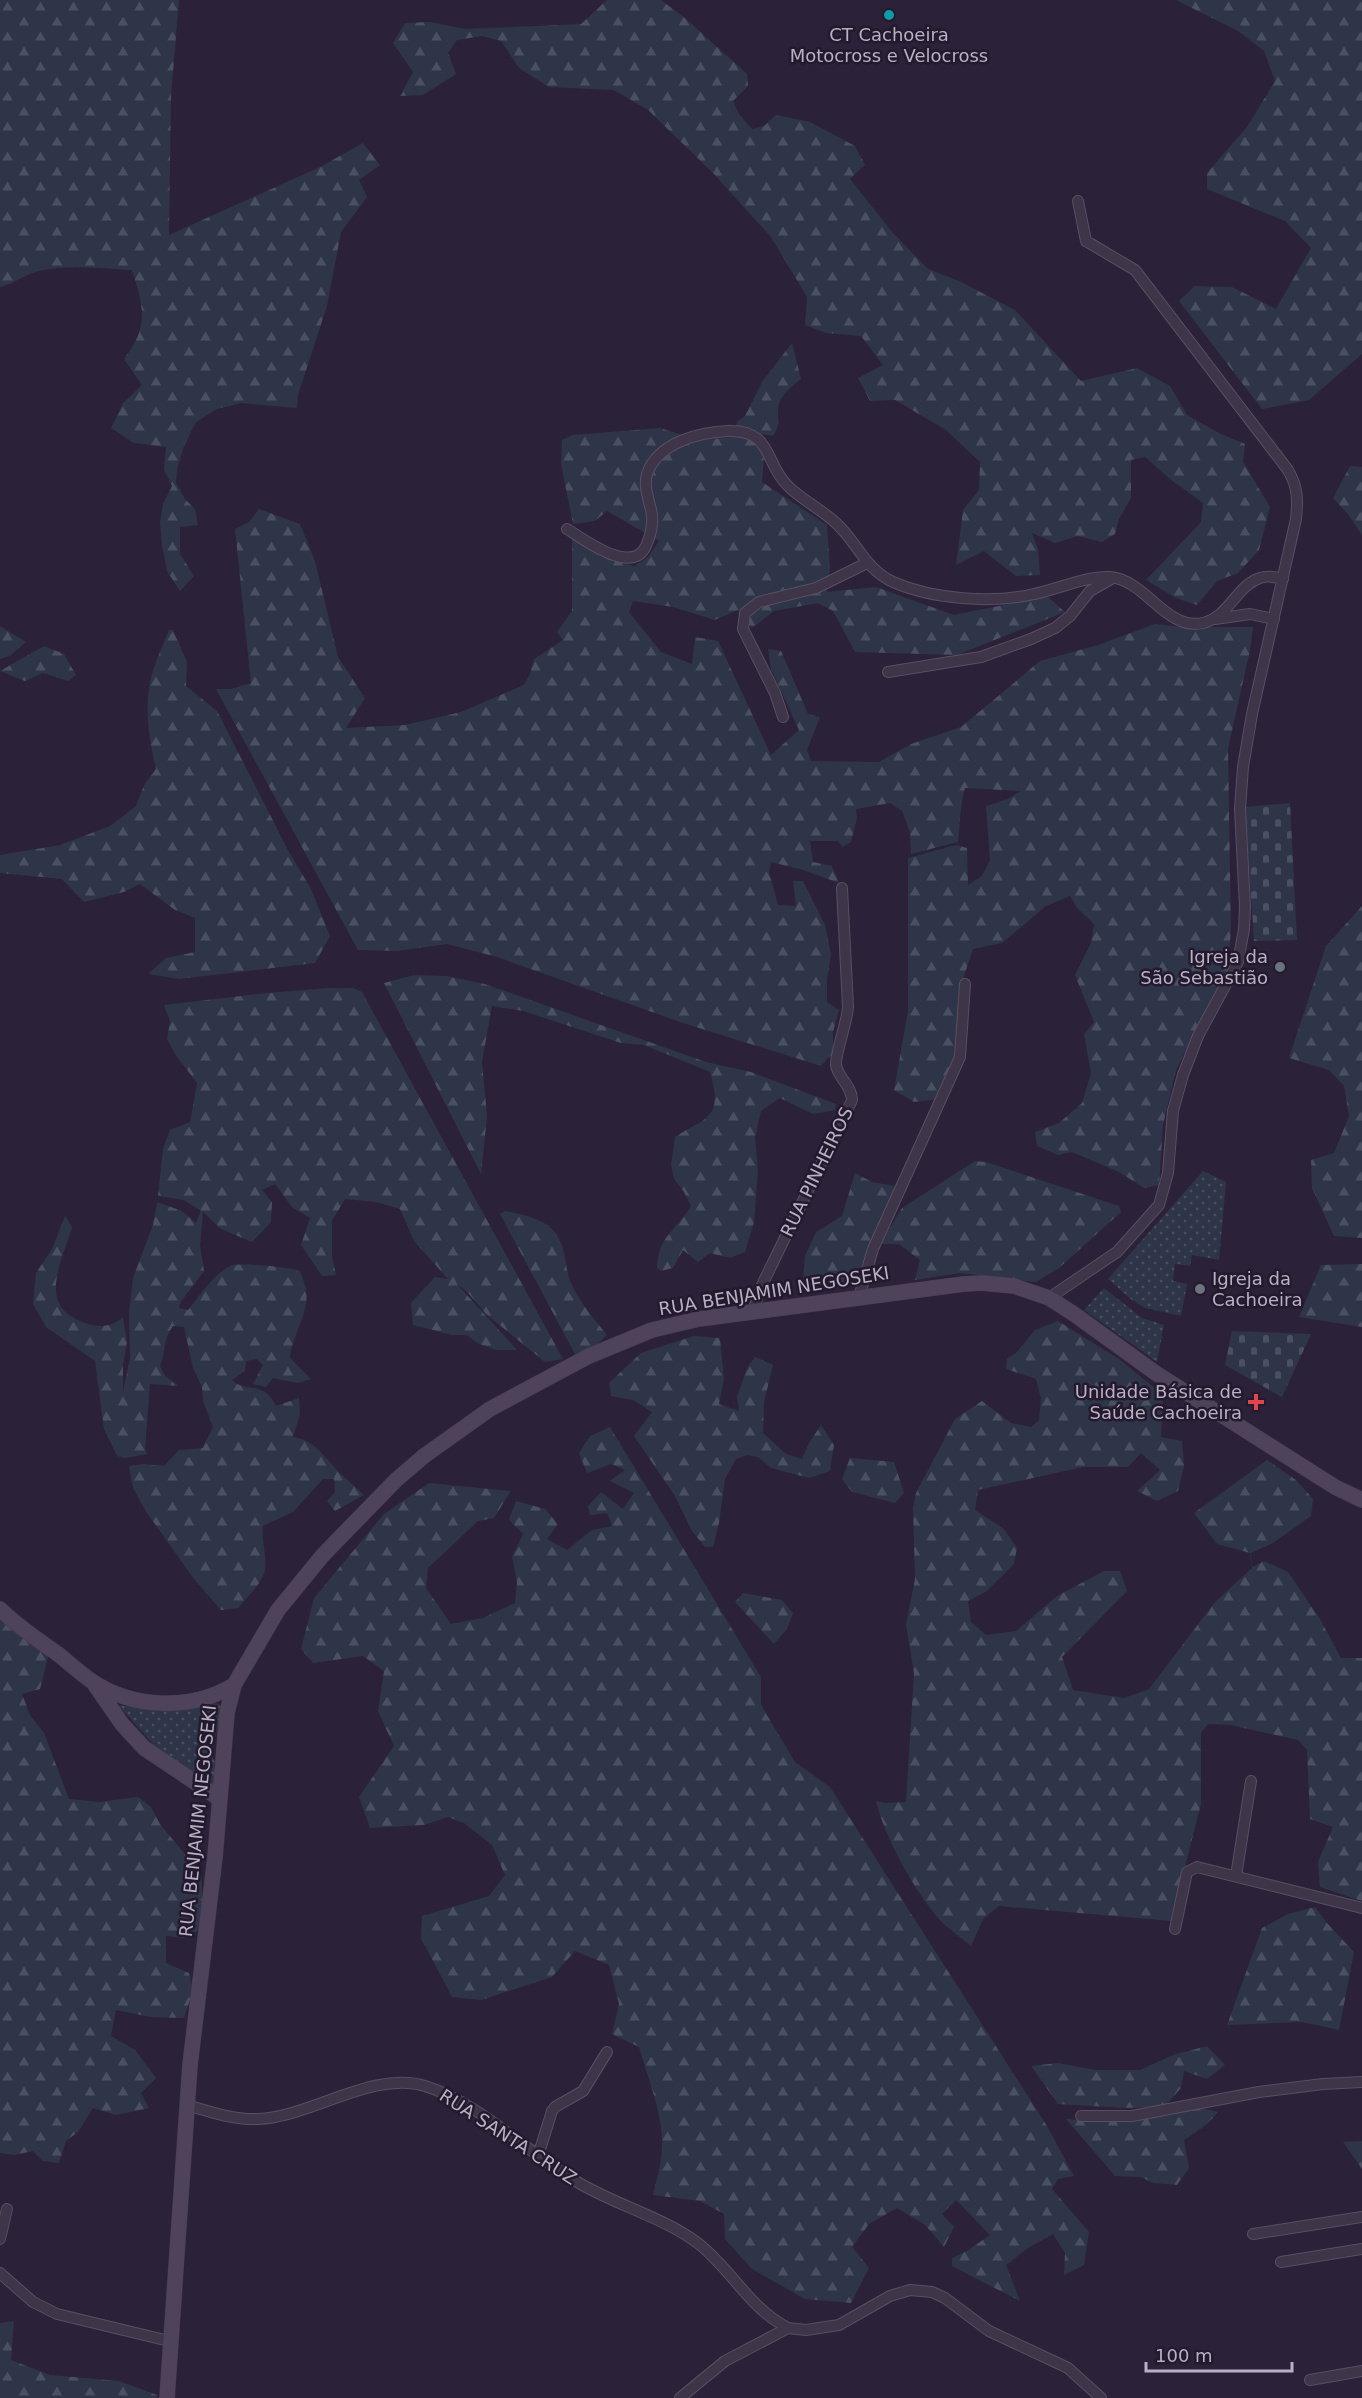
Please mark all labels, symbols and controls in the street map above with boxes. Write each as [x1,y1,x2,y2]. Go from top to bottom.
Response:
marker: CT Cachoeira Motocross e Velocross [882,8,896,22]
place label: CT Cachoeira Motocross e Velocross [790,24,988,66]
place label: Igreja da São Sebastião [1140,946,1268,988]
marker: Igreja da São Sebastião [1273,960,1287,974]
street label: RUA PINHEIROS [776,1104,857,1240]
street label: RUA BENJAMIM NEGOSEKI [657,1262,891,1319]
place label: Igreja da Cachoeira [1212,1268,1302,1310]
marker: Igreja da Cachoeira [1193,1282,1207,1296]
place label: Unidade Básica de Saúde Cachoeira [1075,1381,1242,1423]
marker: Unidade Básica de Saúde Cachoeira [1247,1393,1265,1411]
street label: RUA BENJAMIM NEGOSEKI [175,1704,220,1938]
street label: RUA SANTA CRUZ [436,2084,581,2189]
scale bar [1146,2335,1292,2373]
text: 100 m [1155,2345,1213,2366]

